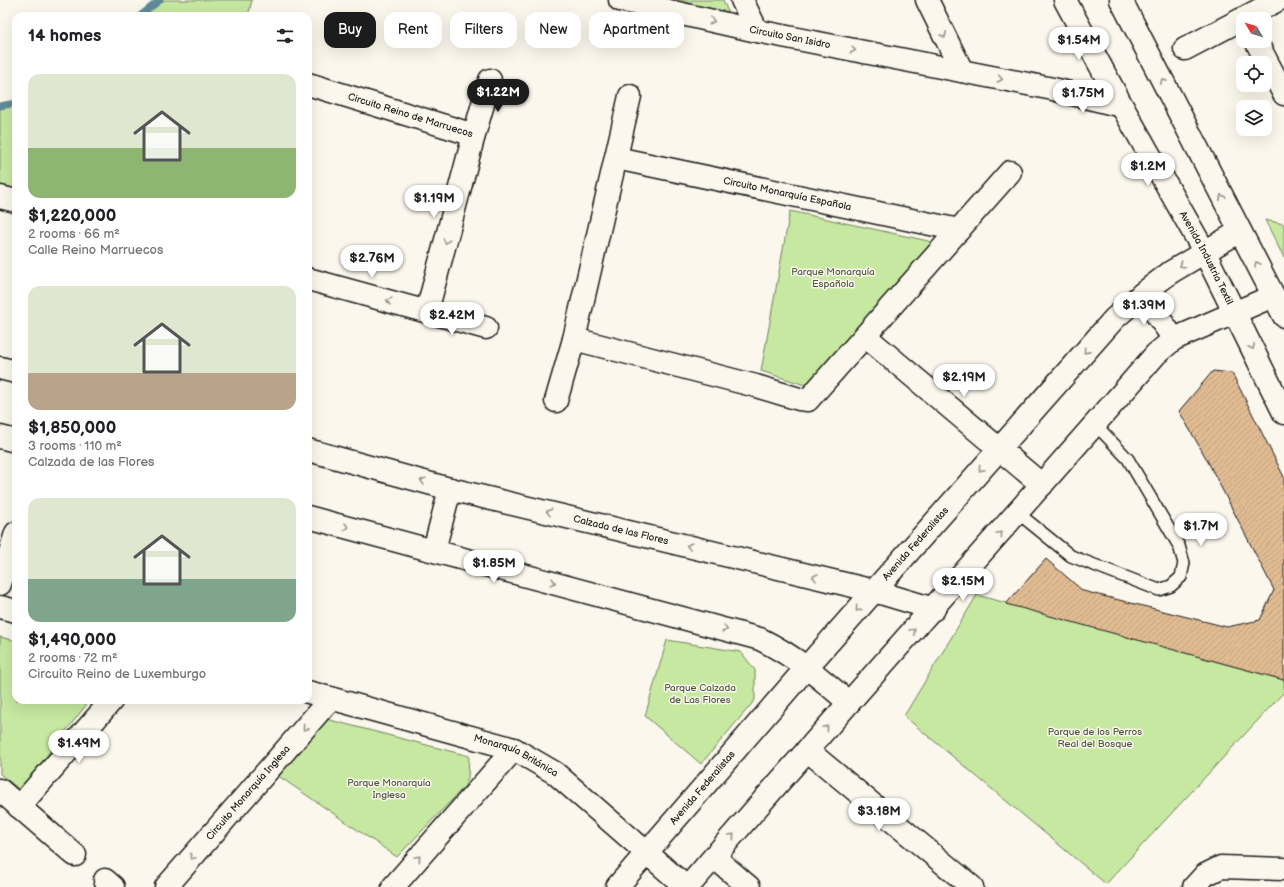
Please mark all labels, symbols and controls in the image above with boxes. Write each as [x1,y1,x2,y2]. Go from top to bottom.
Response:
chip: Buy [324,12,376,48]
chip: Rent [384,12,442,48]
chip: Filters [450,12,517,48]
chip: New [525,12,581,48]
chip: Apartment [589,12,684,48]
north arrow [1236,12,1272,48]
map controls [1236,12,1272,136]
one-way arrow [709,16,715,24]
street label: Circuito San Isidro [748,23,832,51]
icon: filters [274,25,296,47]
text: 14 homes [28,26,101,46]
pin: $1.54M [1046,27,1112,61]
one-way arrow [939,31,947,38]
text: $1.54M [1057,32,1101,48]
one-way arrow [850,45,856,53]
button: locate [1236,56,1272,92]
one-way arrow [997,74,1003,82]
one-way arrow [1160,78,1167,85]
pin: $1.22M [465,79,531,113]
pin: $1.75M [1050,80,1116,114]
text: $1.22M [476,84,520,100]
text: $1.75M [1062,85,1104,101]
street label: Circuito Reino de Marruecos [346,91,474,140]
icon: home [126,100,198,172]
button: layers [1236,100,1272,136]
pin: $1.2M [1120,153,1176,187]
text: $1.2M [1130,158,1166,174]
street label: Circuito Monarquía Española [722,175,853,213]
pin: $1.19M [401,185,467,219]
text: $1.19M [413,190,455,206]
one-way arrow [1220,193,1227,201]
text: $1,220,000 [28,206,116,226]
street label: Avenida Industria Textil [1177,209,1236,307]
text: 2 rooms · 66 m² [28,226,120,242]
one-way arrow [442,237,451,244]
text: Calle Reino Marruecos [28,242,163,258]
pin: $2.76M [339,245,405,279]
text: $2.76M [349,250,395,266]
one-way arrow [1179,260,1186,268]
one-way arrow [1254,260,1262,268]
park label: Parque Monarquía Española [791,266,875,290]
pin: $1.39M [1111,292,1177,326]
one-way arrow [386,297,393,306]
text: $1.39M [1122,297,1166,313]
pin: $2.42M [419,302,485,336]
text: $2.42M [429,307,475,323]
icon: home [126,312,198,384]
one-way arrow [1247,343,1255,351]
one-way arrow [1083,346,1090,354]
pin: $2.19M [931,364,997,398]
text: $2.19M [942,369,986,385]
text: $1,850,000 [28,418,116,438]
text: 3 rooms · 110 m² [28,438,122,454]
text: Calzada de las Flores [28,454,155,470]
one-way arrow [978,464,985,472]
one-way arrow [419,477,426,486]
street label: Avenida Federalistas [880,505,951,583]
one-way arrow [546,509,552,517]
street label: Calzada de las Flores [572,513,670,547]
pin: $1.7M [1173,513,1229,547]
text: $1.7M [1183,518,1219,534]
one-way arrow [342,522,349,531]
icon: home [126,524,198,596]
one-way arrow [995,531,1002,539]
one-way arrow [686,542,693,551]
pin: $1.85M [461,550,527,584]
text: $1.85M [472,555,516,571]
pin: $2.15M [930,568,996,602]
one-way arrow [812,573,818,581]
text: $2.15M [941,573,985,589]
one-way arrow [549,577,556,586]
one-way arrow [856,604,863,612]
one-way arrow [721,624,728,633]
one-way arrow [909,628,916,636]
text: $1,490,000 [28,630,116,650]
text: 2 rooms · 72 m² [28,650,118,666]
text: Circuito Reino de Luxemburgo [28,666,206,682]
park label: Parque Calzada de Las Flores [664,682,736,706]
one-way arrow [303,723,310,731]
one-way arrow [822,725,829,732]
park label: Parque de los Perros Real del Bosque [1048,726,1142,750]
pin: $1.49M [46,730,112,764]
street label: Monarquía Británica [472,732,560,780]
text: $1.49M [57,735,101,751]
street label: Circuito Monarquía Inglesa [204,743,293,843]
street label: Avenida Federalistas [667,748,738,827]
park label: Parque Monarquía Inglesa [347,777,431,801]
pin: $3.18M [846,798,912,832]
text: $3.18M [857,803,901,819]
one-way arrow [727,834,734,841]
one-way arrow [190,853,197,860]
one-way arrow [414,855,421,862]

